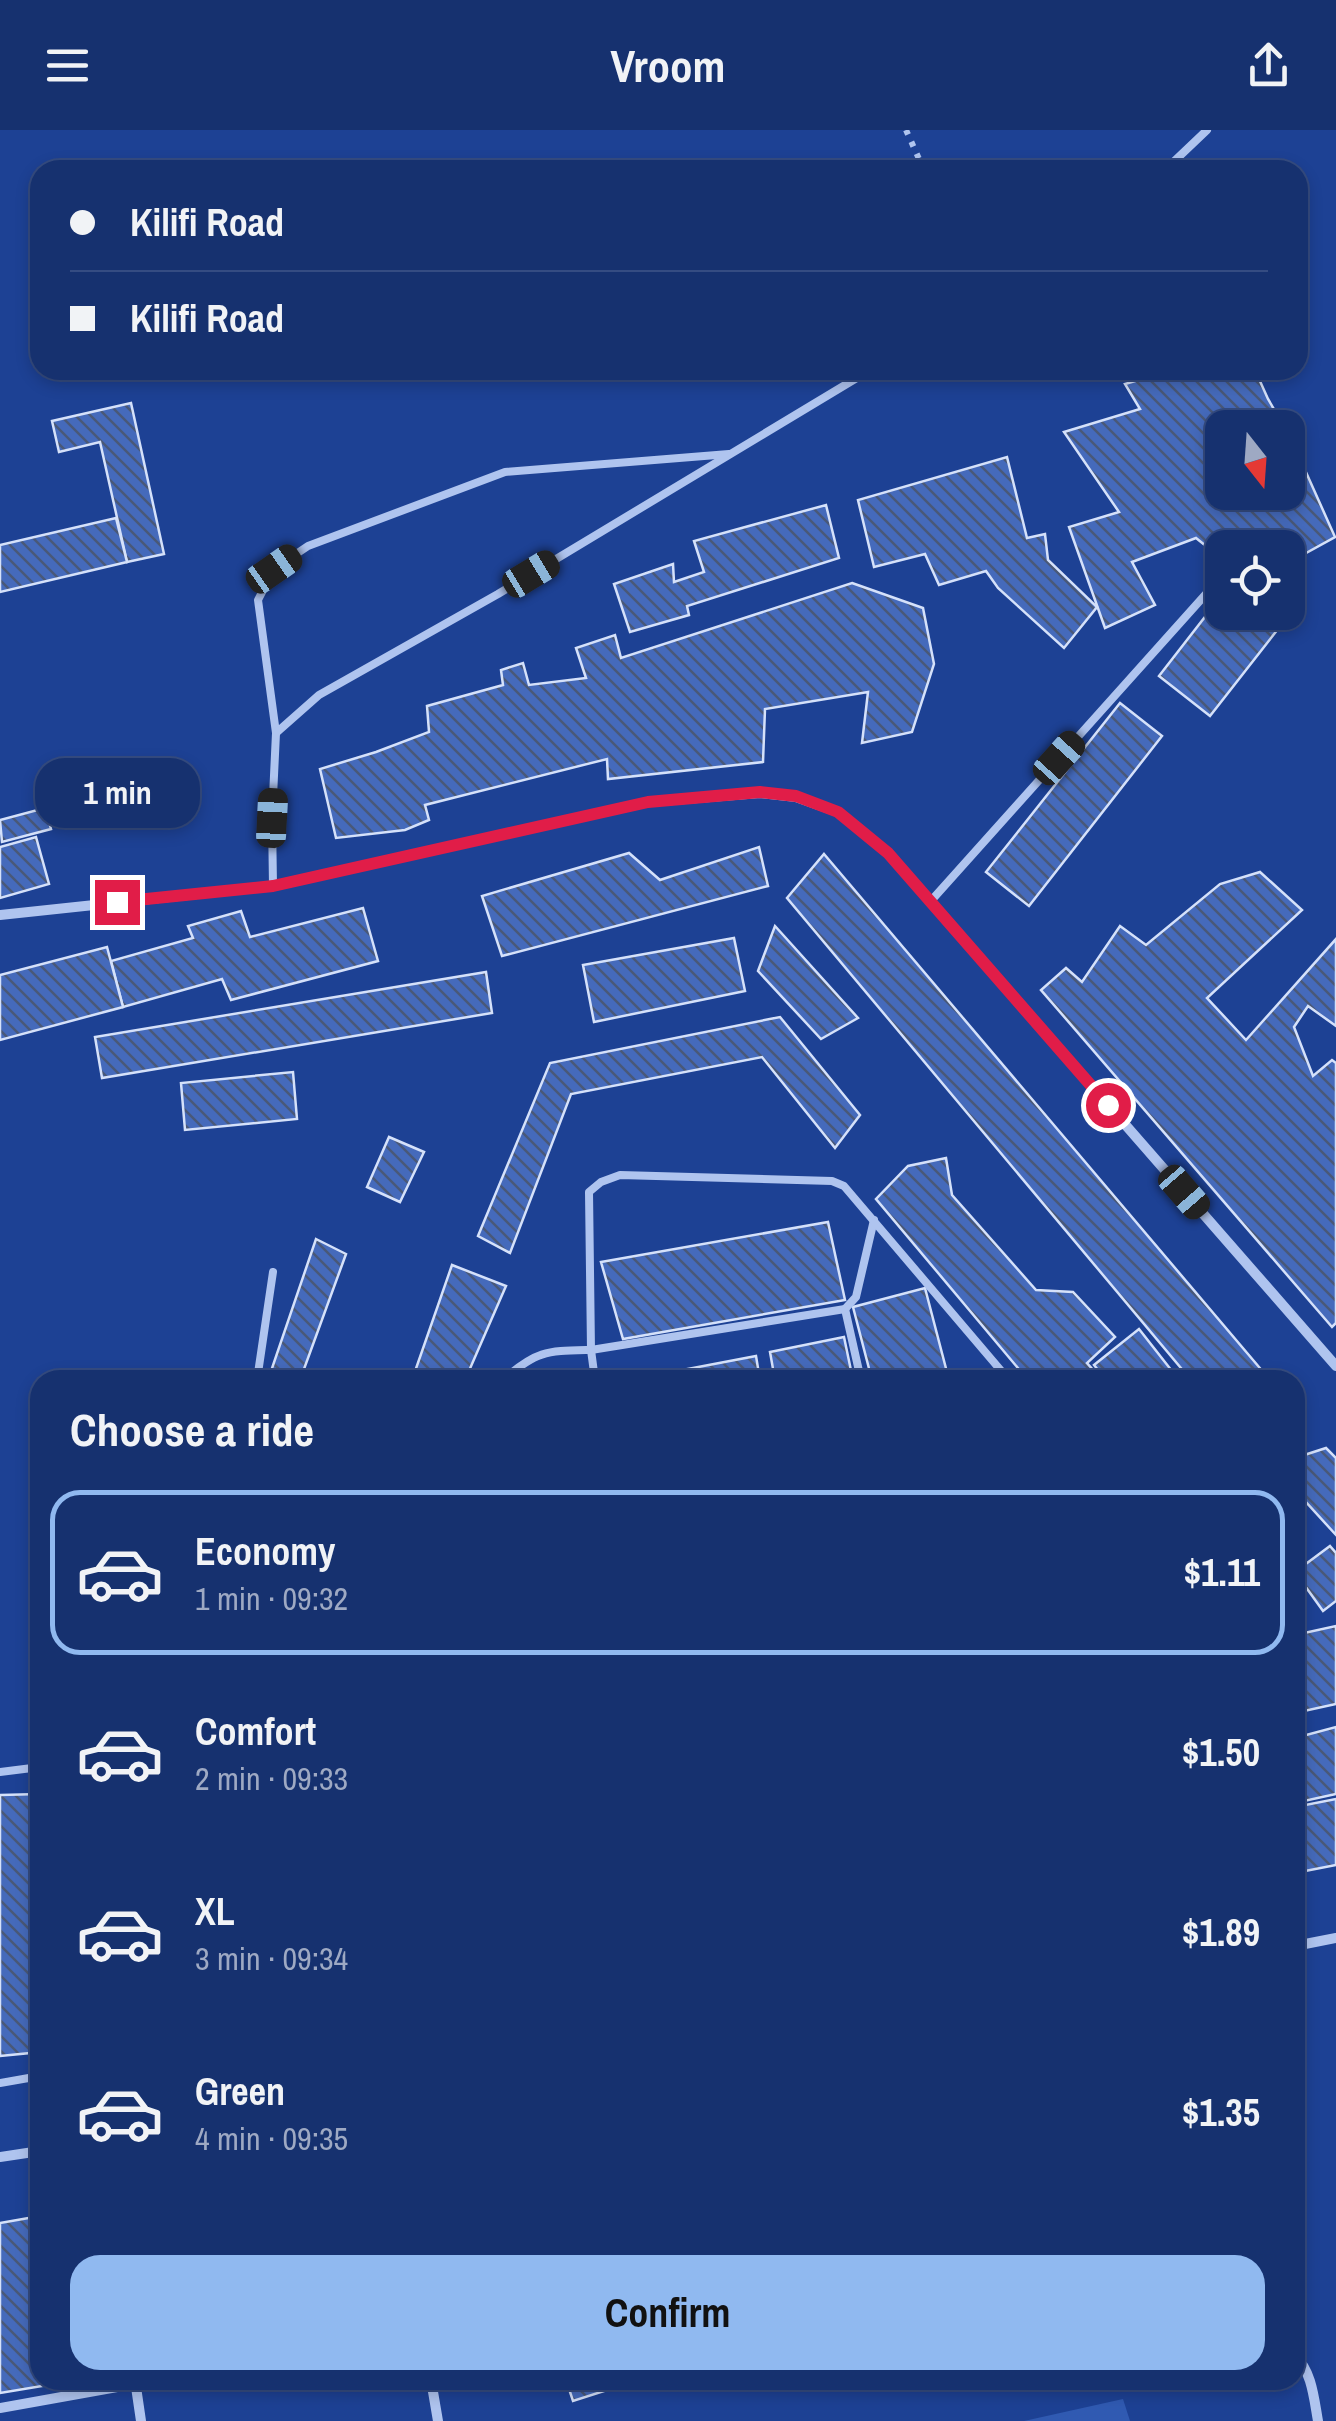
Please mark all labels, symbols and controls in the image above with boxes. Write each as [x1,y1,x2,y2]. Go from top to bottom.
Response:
text: Vroom [611,35,725,96]
icon: menu [40,38,95,93]
icon: share [1241,38,1296,93]
text: Kilifi Road [130,197,284,248]
text: Kilifi Road [130,293,284,344]
north arrow [1205,410,1305,510]
map controls [1205,410,1305,630]
button: locate [1205,530,1305,630]
car [241,540,307,598]
car [498,546,564,602]
car [1028,726,1090,790]
callout: 1 min [34,757,200,827]
text: 1 min [83,771,152,814]
car [255,787,289,849]
route end [95,880,140,925]
route start [1086,1083,1131,1128]
car [1153,1160,1215,1224]
text: Choose a ride [70,1399,314,1460]
text: Economy [195,1526,335,1577]
icon: car [75,1528,165,1618]
text: $1.11 [1184,1547,1260,1598]
text: 1 min · 09:32 [195,1577,348,1620]
text: Comfort [195,1706,316,1757]
icon: car [75,1708,165,1798]
text: $1.50 [1182,1727,1260,1778]
text: 2 min · 09:33 [195,1757,348,1800]
text: XL [195,1886,235,1937]
icon: car [75,1888,165,1978]
text: $1.89 [1182,1907,1260,1958]
text: 3 min · 09:34 [195,1937,348,1980]
text: Green [195,2066,285,2117]
icon: car [75,2068,165,2158]
text: $1.35 [1182,2087,1260,2138]
text: 4 min · 09:35 [195,2117,348,2160]
button: Confirm [70,2255,1265,2370]

